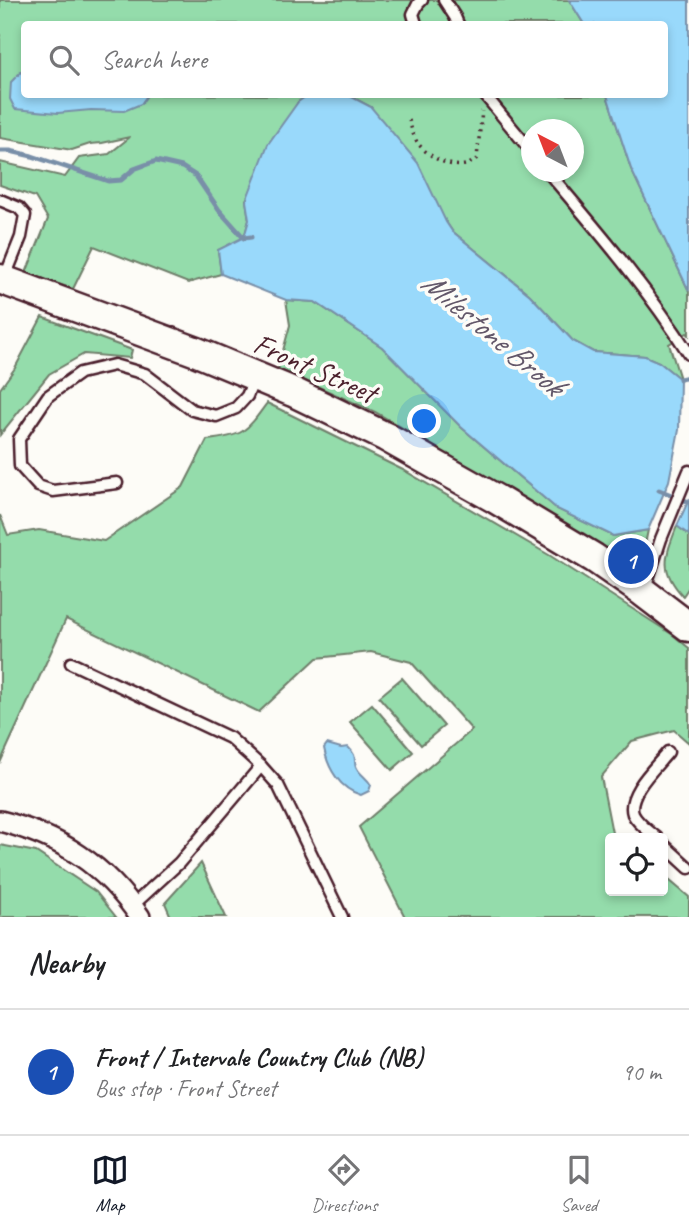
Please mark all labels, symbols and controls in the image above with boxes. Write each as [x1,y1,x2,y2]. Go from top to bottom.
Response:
search box [21,21,668,98]
icon: search [45,41,83,79]
text: Search here [101,43,207,76]
north arrow [521,119,584,182]
water label: Milestone Brook [413,262,577,409]
street label: Front Street [248,324,386,413]
your location [407,404,441,438]
pin: 1 [608,535,654,587]
map controls [605,833,668,896]
button: locate [605,833,668,896]
text: Nearby [28,944,104,982]
text: Front / Intervale Country Club (NB) [95,1041,423,1074]
text: 1 [46,1058,56,1087]
text: 90 m [622,1058,661,1087]
text: Bus stop · Front Street [95,1074,276,1103]
tab: Map [91,1151,129,1217]
tab: Directions [311,1151,378,1217]
tab: Saved [560,1151,598,1217]

